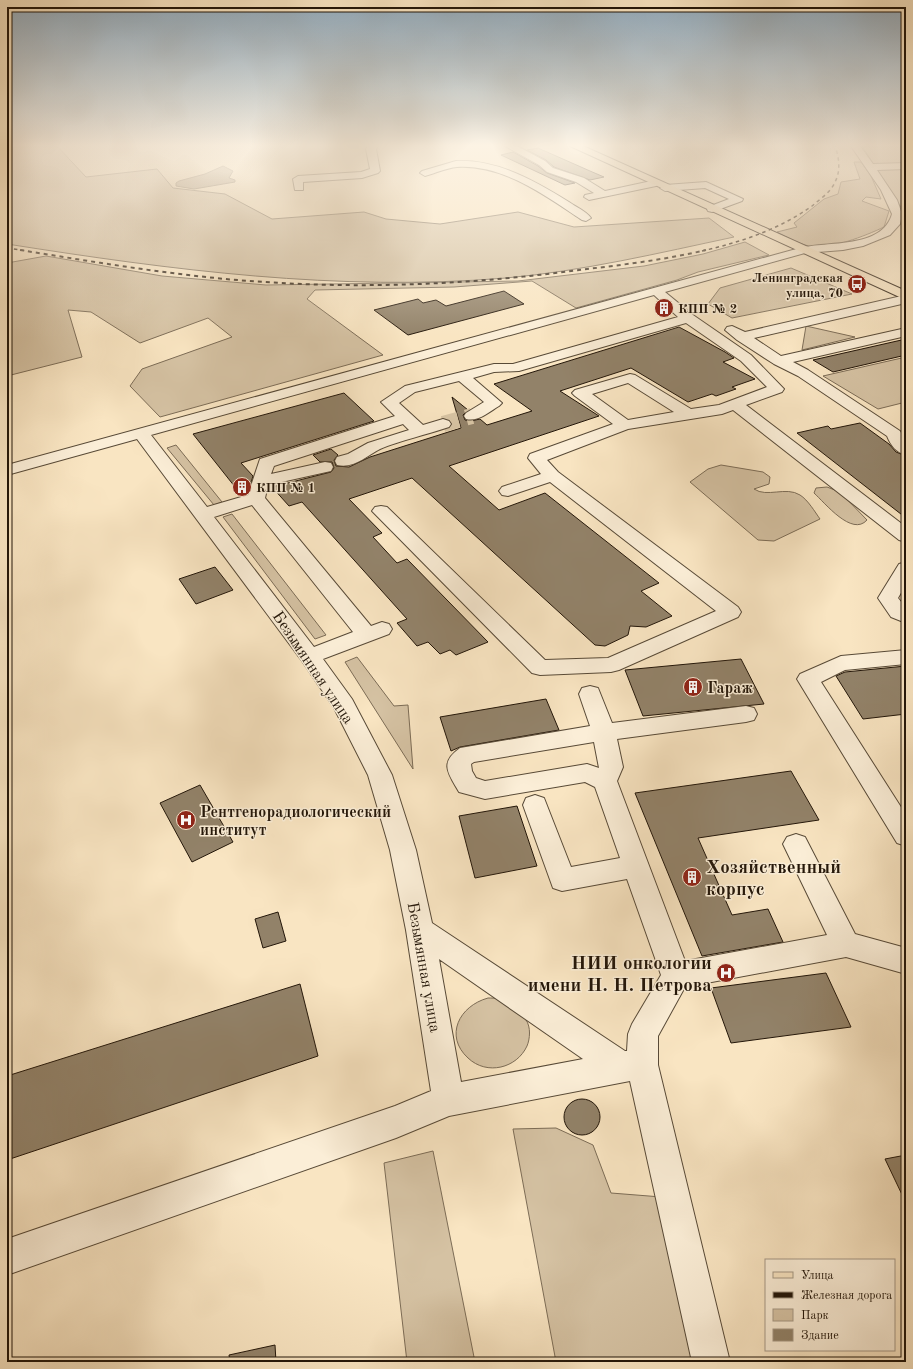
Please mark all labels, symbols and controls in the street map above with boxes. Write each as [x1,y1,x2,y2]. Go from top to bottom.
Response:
place label: Ленинградская улица, 70 [752,272,843,300]
bus stop icon: Ленинградская улица, 70 [846,273,868,295]
building icon: КПП № 2 [653,297,675,319]
place label: КПП № 2 [678,303,737,316]
building icon: КПП № 1 [231,476,253,498]
place label: КПП № 1 [256,482,315,495]
street label: Безымянная улица [269,609,356,727]
building icon: Гараж [682,676,704,698]
place label: Гараж [707,681,753,697]
place label: Рентгенорадиологический институт [200,805,391,839]
hospital icon: Рентгенорадиологический институт [175,809,197,831]
place label: Хозяйственный корпус [706,859,841,900]
building icon: Хозяйственный корпус [681,866,703,888]
street label: Безымянная улица [404,901,442,1034]
place label: НИИ онкологии имени Н. Н. Петрова [528,955,712,996]
hospital icon: НИИ онкологии имени Н. Н. Петрова [715,962,737,984]
legend [765,1259,895,1351]
text: Улица [801,1270,834,1282]
text: Железная дорога [801,1290,892,1302]
text: Парк [801,1310,829,1322]
text: Здание [801,1330,839,1342]

